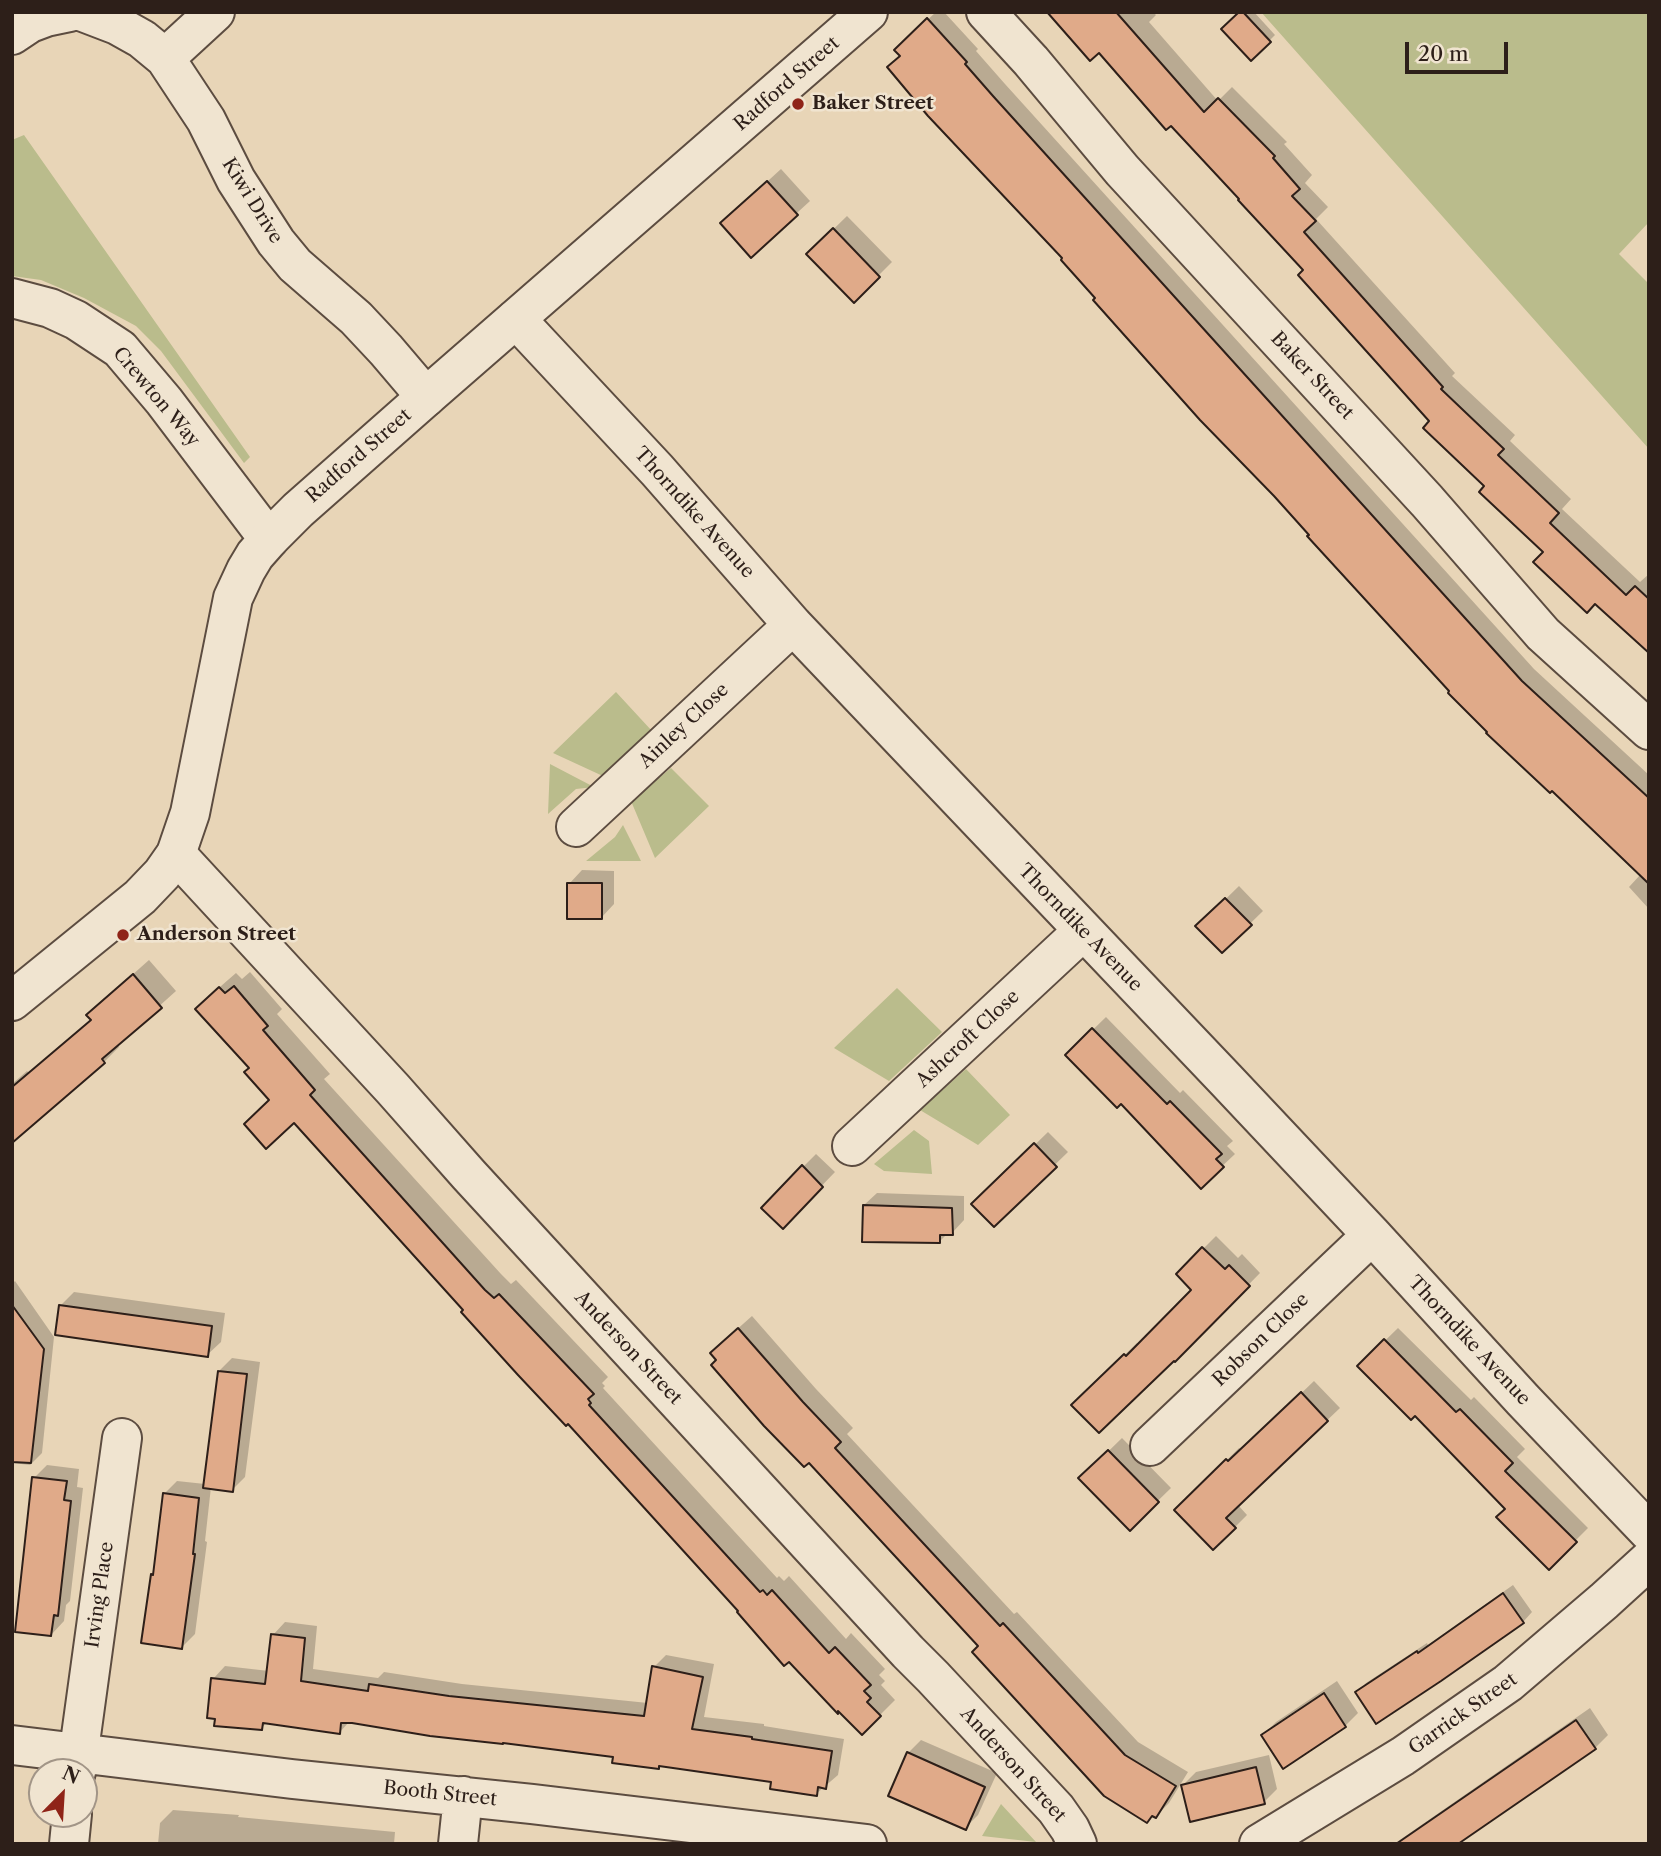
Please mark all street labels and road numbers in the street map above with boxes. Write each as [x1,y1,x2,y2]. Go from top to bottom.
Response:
street label: Radford Street [730,32,844,136]
street label: Kiwi Drive [217,154,287,248]
street label: Baker Street [1266,328,1358,424]
street label: Crewton Way [108,343,204,451]
street label: Radford Street [302,404,416,508]
street label: Thorndike Avenue [629,443,759,583]
street label: Ainley Close [634,679,734,773]
street label: Thorndike Avenue [1013,859,1147,997]
street label: Ashcroft Close [912,985,1024,1093]
street label: Thorndike Avenue [1403,1272,1535,1410]
street label: Anderson Street [570,1287,686,1409]
street label: Robson Close [1208,1289,1314,1391]
street label: Irving Place [81,1540,119,1650]
street label: Garrick Street [1404,1668,1522,1760]
street label: Anderson Street [955,1703,1071,1827]
street label: Booth Street [382,1777,498,1811]

